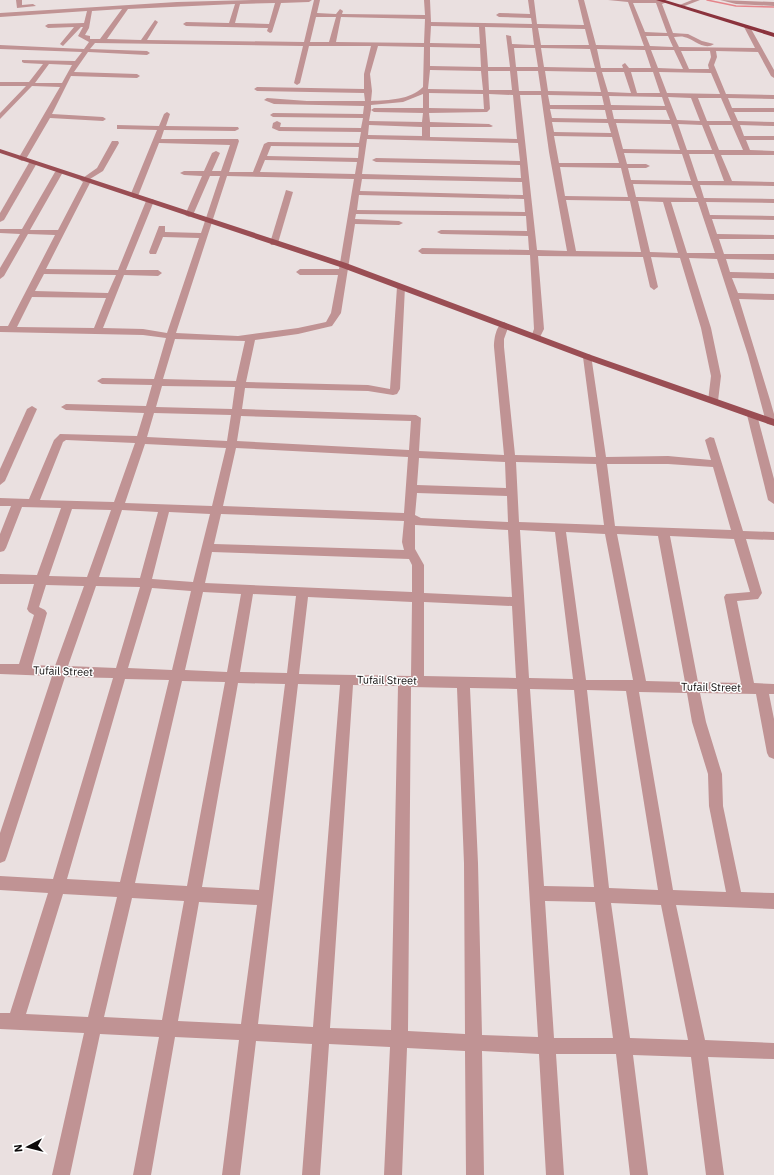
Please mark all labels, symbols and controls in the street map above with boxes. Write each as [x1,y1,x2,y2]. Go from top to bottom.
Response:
street label: Tufail Street [33,663,93,679]
street label: Tufail Street [357,672,417,688]
street label: Tufail Street [681,679,741,695]
north arrow [8,1127,48,1167]
text: N [11,1143,26,1153]

